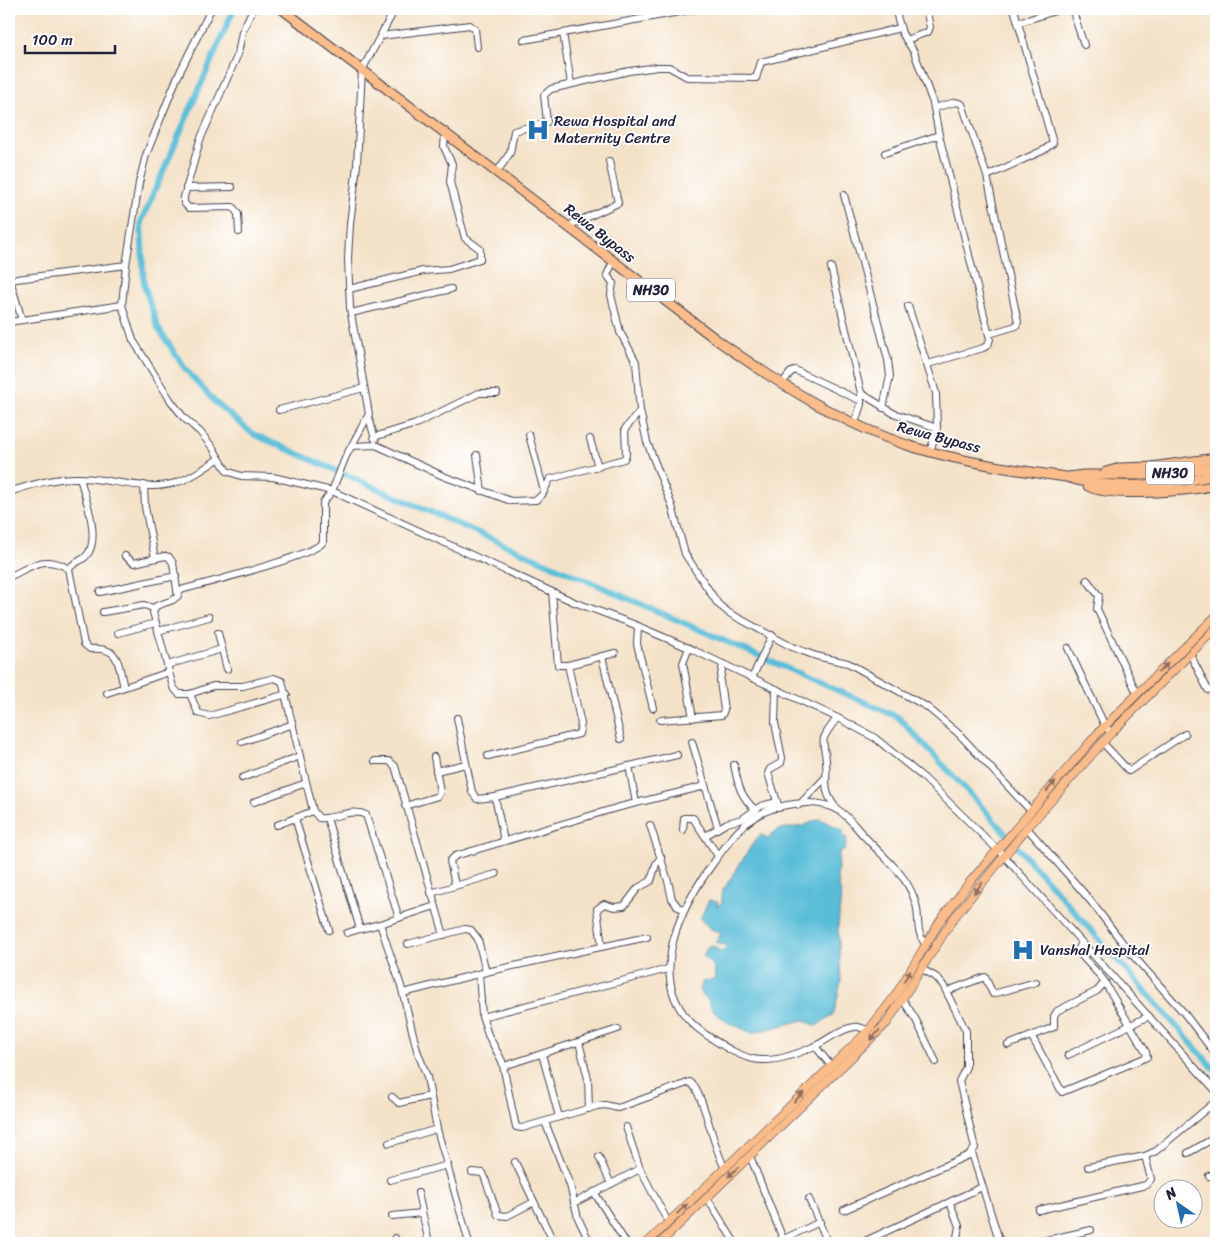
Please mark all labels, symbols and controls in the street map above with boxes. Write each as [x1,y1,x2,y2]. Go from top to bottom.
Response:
scale bar [25,22,115,54]
text: 100 m [32,27,73,53]
place label: Rewa Hospital and Maternity Centre [554,108,677,151]
hospital icon: Rewa Hospital and Maternity Centre [525,117,551,143]
street label: Rewa Bypass [558,197,642,270]
road number: NH30 [627,278,675,302]
street label: Rewa Bypass [894,413,984,461]
road number: NH30 [1146,462,1194,484]
one-way arrow [1156,663,1169,674]
one-way arrow [1045,780,1056,793]
one-way arrow [973,881,984,894]
hospital icon: Vanshal Hospital [1010,937,1036,963]
place label: Vanshal Hospital [1040,937,1150,963]
one-way arrow [902,969,911,982]
one-way arrow [869,1028,881,1040]
one-way arrow [793,1091,805,1103]
one-way arrow [728,1166,740,1178]
north arrow [1152,1180,1202,1230]
text: N [1159,1180,1182,1207]
one-way arrow [676,1203,688,1215]

